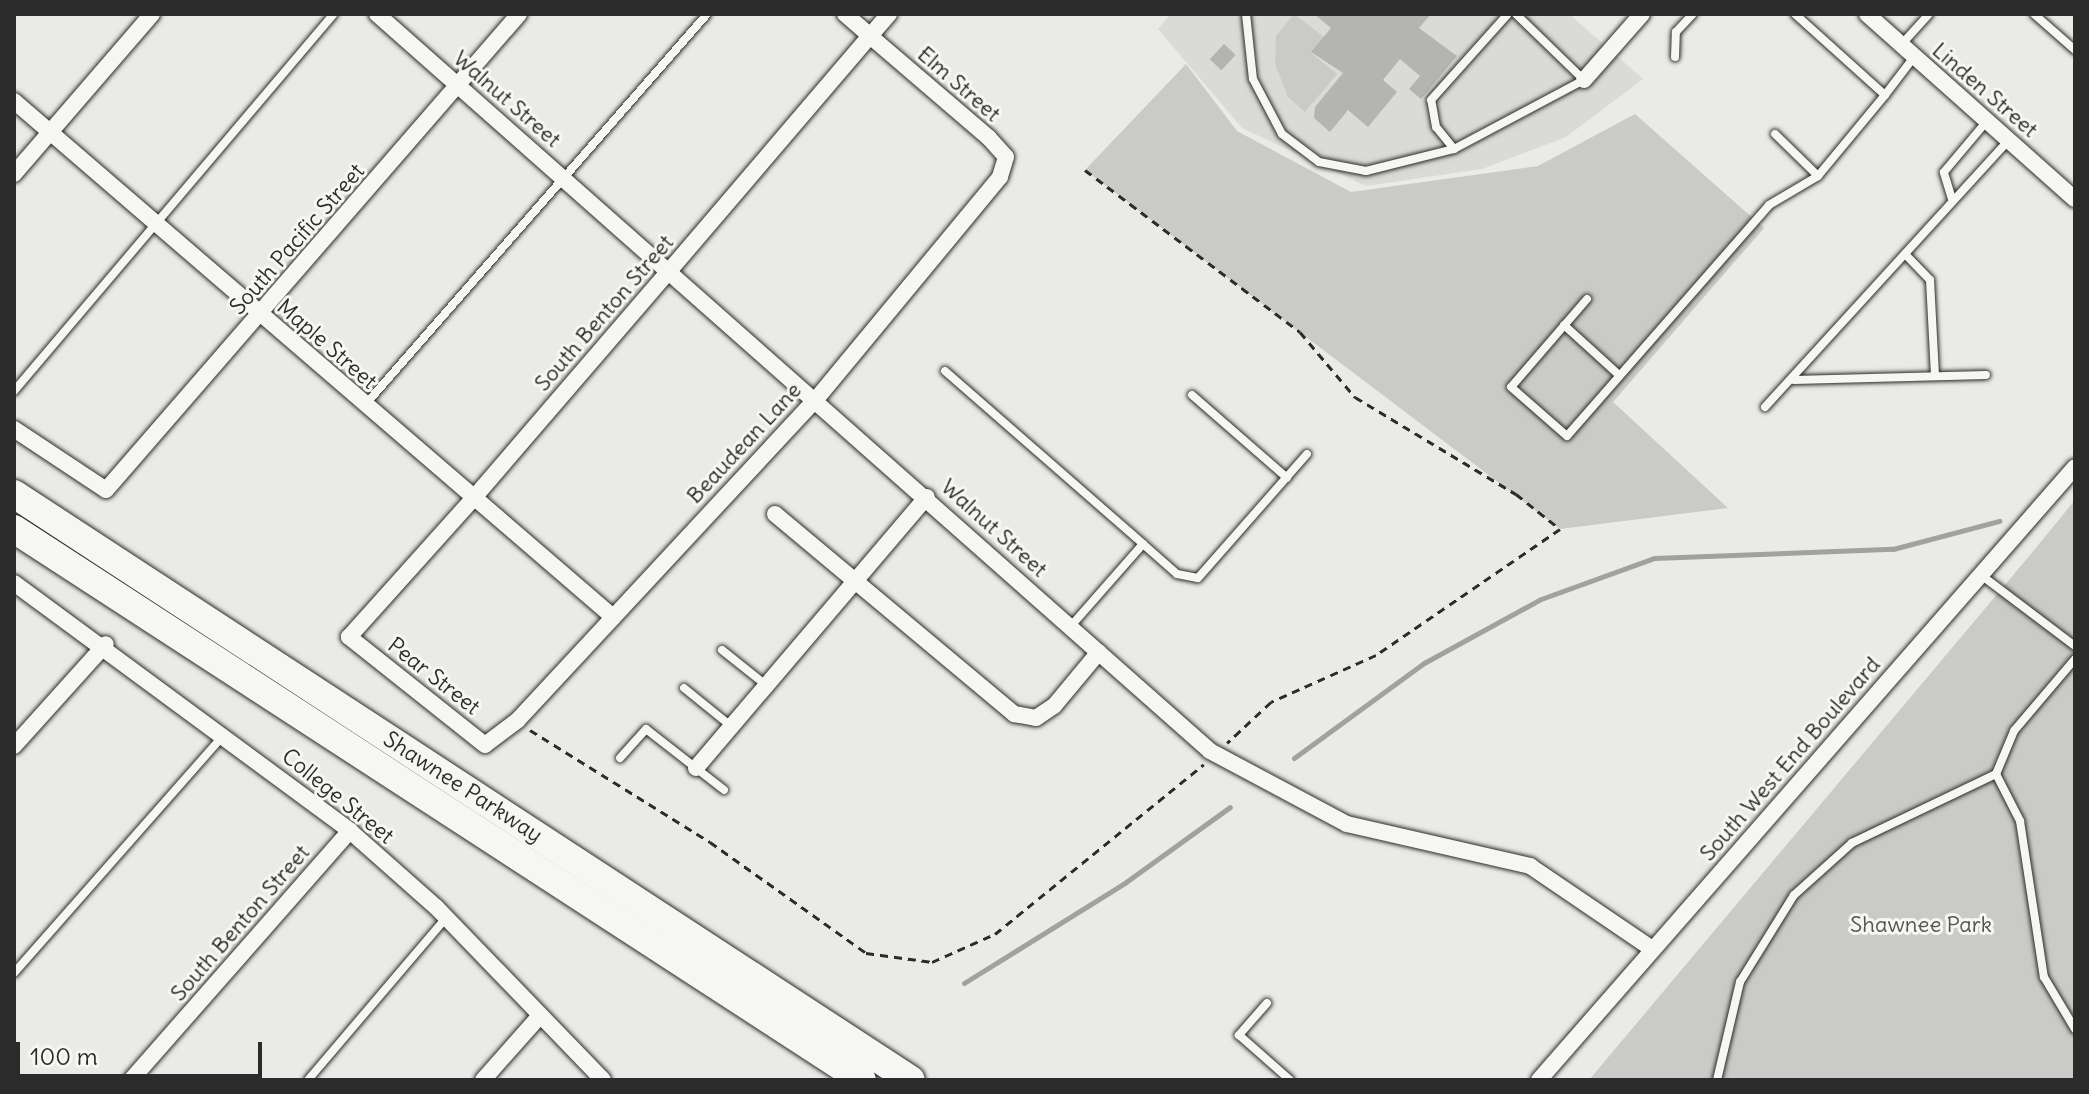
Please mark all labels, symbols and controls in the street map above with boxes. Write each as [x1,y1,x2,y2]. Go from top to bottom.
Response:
street label: Linden Street [1927,37,2043,143]
street label: Elm Street [912,41,1006,127]
street label: Walnut Street [448,45,566,153]
street label: South Pacific Street [224,158,370,320]
street label: South Benton Street [529,230,679,396]
street label: Maple Street [272,294,382,394]
street label: Beaudean Lane [681,377,807,509]
street label: Walnut Street [936,473,1052,583]
street label: Pear Street [383,632,485,720]
street label: South West End Boulevard [1694,652,1886,866]
street label: Shawnee Parkway [379,726,547,848]
street label: College Street [277,743,399,849]
street label: South Benton Street [165,840,315,1006]
park label: Shawnee Park [1850,912,1992,938]
scale bar [20,1026,266,1076]
text: 100 m [30,1041,98,1071]

